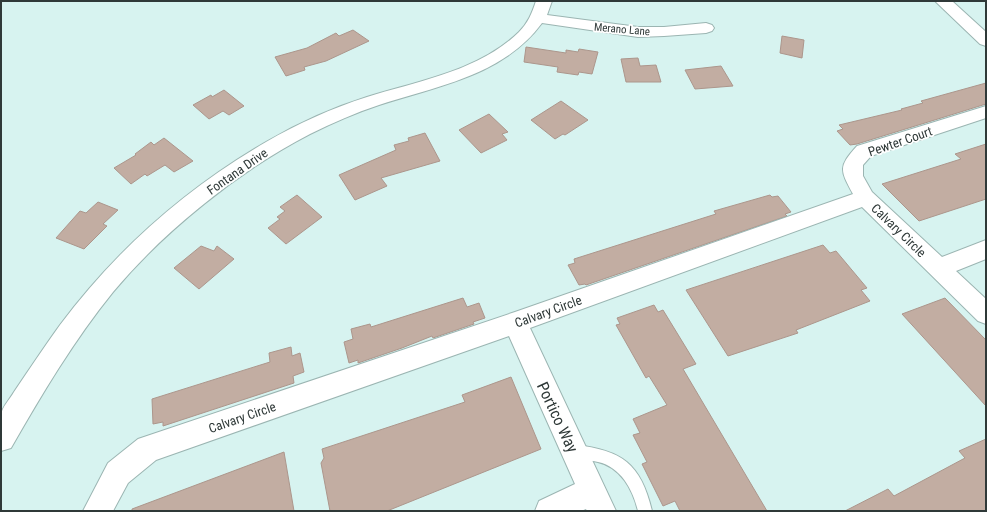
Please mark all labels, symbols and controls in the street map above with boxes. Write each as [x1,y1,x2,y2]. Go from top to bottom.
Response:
street label: Merano Lane [593,21,651,38]
street label: Pewter Court [866,123,934,159]
street label: Fontana Drive [204,145,270,198]
street label: Calvary Circle [868,201,929,260]
street label: Calvary Circle [513,292,584,330]
street label: Portico Way [533,379,582,456]
street label: Calvary Circle [207,399,278,436]

